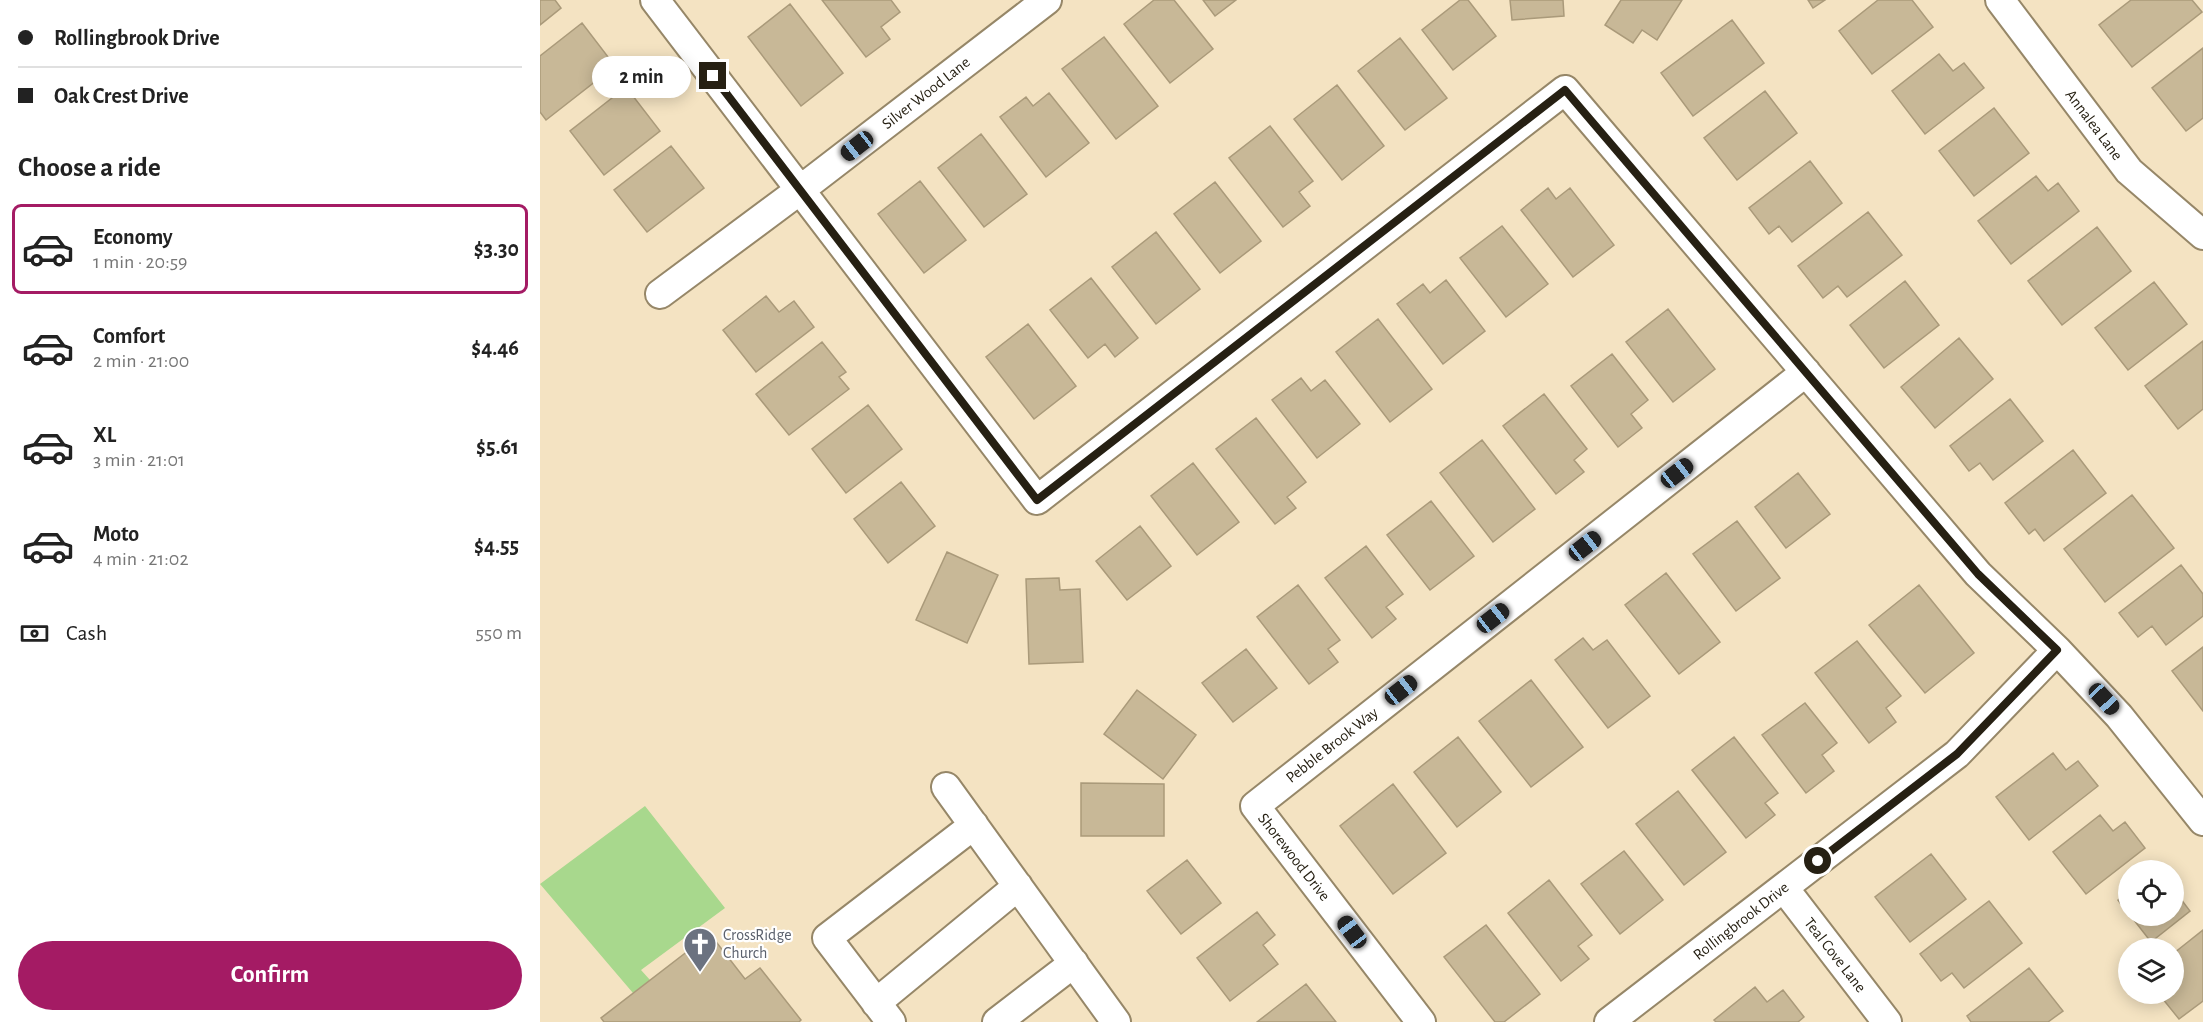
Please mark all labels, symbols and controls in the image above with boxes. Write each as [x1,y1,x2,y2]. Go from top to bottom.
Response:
text: Rollingbrook Drive [54,27,220,49]
street label: Silver Wood Lane [879,54,973,132]
callout: 2 min [593,55,692,97]
route end [699,62,726,89]
text: 2 min [619,67,664,87]
text: Oak Crest Drive [54,85,189,107]
street label: Annalea Lane [2062,87,2126,163]
car [837,128,877,164]
text: Choose a ride [18,154,161,181]
icon: car [21,222,75,276]
text: Economy [93,226,173,248]
text: $3.30 [474,238,519,260]
text: 1 min · 20:59 [93,252,188,272]
icon: car [21,321,75,375]
text: Comfort [93,325,165,347]
text: $4.46 [471,337,519,359]
text: 2 min · 21:00 [93,351,189,371]
icon: car [21,420,75,474]
text: XL [93,424,116,446]
text: $5.61 [476,436,519,458]
text: 3 min · 21:01 [93,450,185,470]
car [1657,455,1697,491]
icon: car [21,519,75,573]
text: Moto [93,523,139,545]
car [1565,528,1605,564]
text: $4.55 [474,535,519,557]
text: 4 min · 21:02 [93,549,188,569]
car [1473,600,1513,636]
icon: cash [18,617,51,650]
text: Cash [66,622,107,644]
text: 550 m [475,623,522,643]
car [1381,672,1421,708]
car [2085,680,2123,718]
street label: Pebble Brook Way [1283,704,1382,787]
street label: Shorewood Drive [1255,810,1333,904]
route start [1804,847,1831,874]
map controls [2118,860,2184,1004]
button: locate [2118,860,2184,926]
street label: Rollingbrook Drive [1690,879,1792,963]
car [1334,912,1370,952]
street label: Teal Cove Lane [1801,915,1869,995]
church icon: CrossRidge Church [682,926,718,973]
place label: CrossRidge Church [723,927,792,961]
button: layers [2118,938,2184,1004]
button: Confirm [18,941,522,1010]

